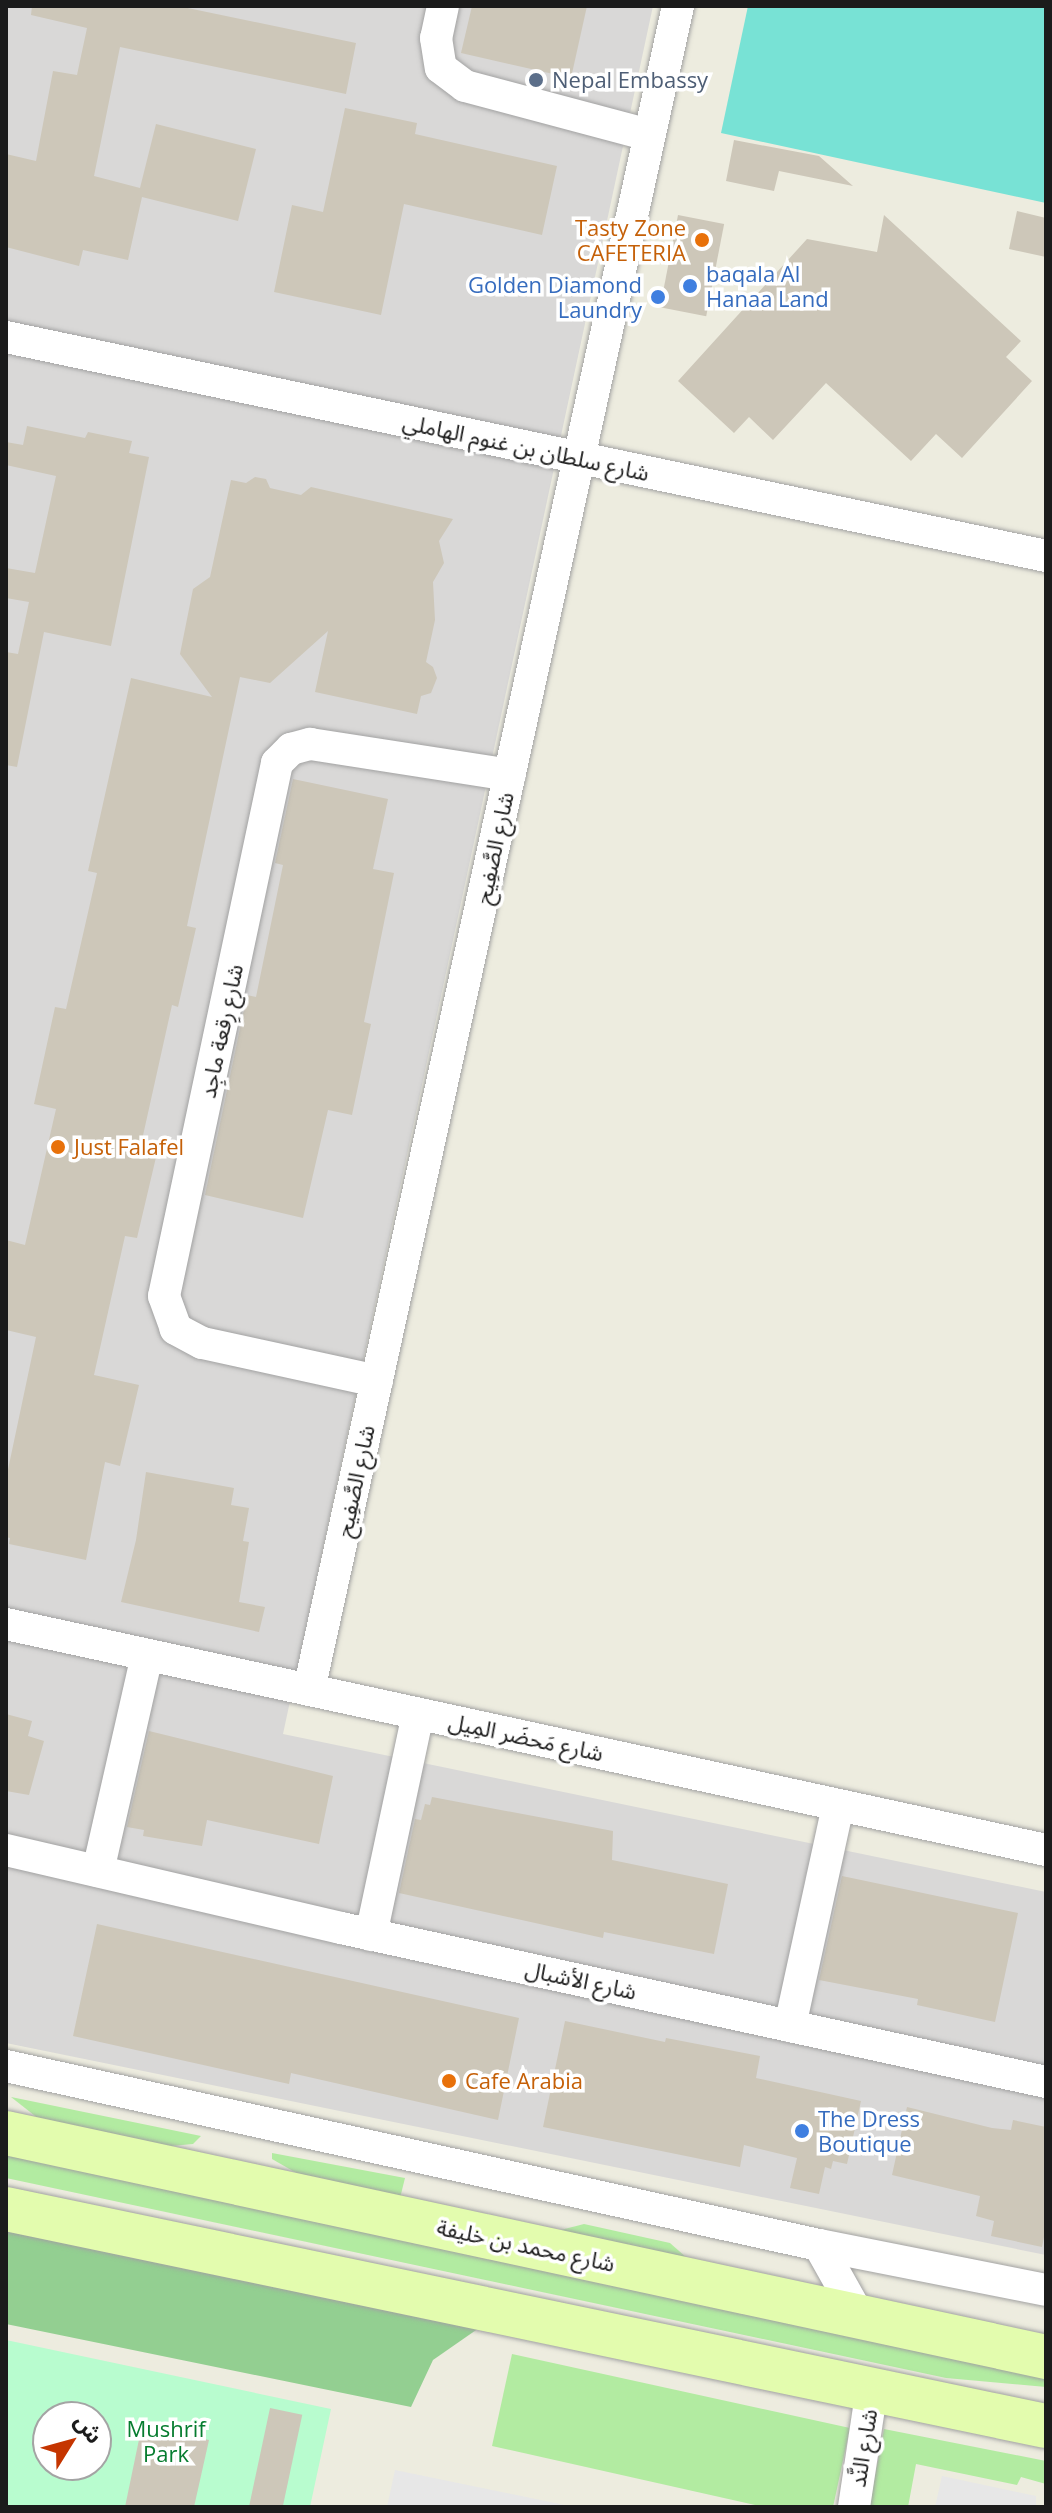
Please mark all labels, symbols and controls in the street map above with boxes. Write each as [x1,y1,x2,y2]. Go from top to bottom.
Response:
place label: Nepal Embassy [552,67,708,93]
marker: Nepal Embassy [527,71,545,89]
place label: Tasty Zone CAFETERIA [575,214,686,266]
marker: Tasty Zone CAFETERIA [693,231,711,249]
place label: baqala Al Hanaa Land [706,260,829,312]
place label: Golden Diamond Laundry [468,271,642,322]
marker: baqala Al Hanaa Land [681,277,699,295]
marker: Golden Diamond Laundry [649,288,667,306]
street label: شارع سلطان بن غنوم الهاملي [400,408,652,486]
street label: شارع الصَّفِيح [469,790,519,906]
street label: شارع رِقعة ماجِد [194,962,248,1100]
place label: Just Falafel [74,1134,184,1160]
marker: Just Falafel [49,1138,67,1156]
street label: شارع الصَّفِيح [330,1423,380,1539]
street label: شارع مَحضَر المِيل [446,1708,606,1766]
street label: شارع الأشبال [523,1955,639,2005]
place label: Cafe Arabia [465,2068,583,2094]
marker: Cafe Arabia [440,2072,458,2090]
place label: The Dress Boutique [818,2105,920,2156]
marker: The Dress Boutique [793,2122,811,2140]
street label: شارع محمد بن خليفة [435,2213,617,2277]
north arrow [32,2401,112,2481]
text: ش [69,2407,111,2449]
street label: شارع النَّد [844,2407,882,2489]
park label: Mushrif Park [126,2415,206,2466]

